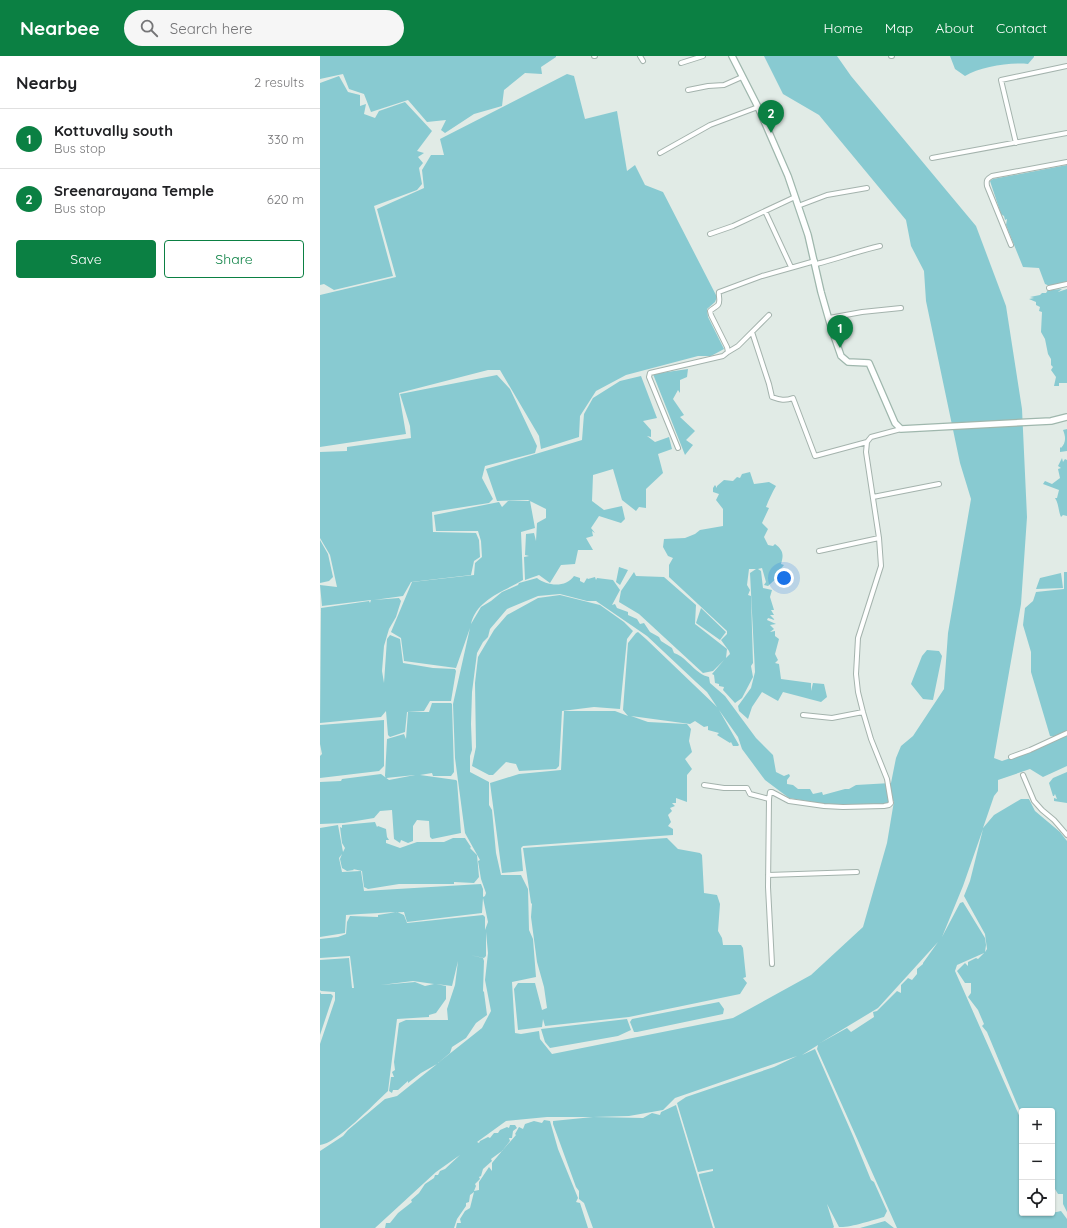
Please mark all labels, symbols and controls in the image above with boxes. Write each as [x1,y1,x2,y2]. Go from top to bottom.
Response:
search box [124,10,404,46]
text: Nearbee [20,16,100,40]
icon: search [138,17,160,39]
text: Search here [170,19,253,38]
text: Home [824,19,863,37]
text: Map [885,19,913,37]
text: About [935,19,974,37]
text: Contact [996,19,1047,37]
text: Nearby [16,72,77,93]
text: 2 results [254,74,304,90]
pin: 2 [758,100,784,133]
text: Kottuvally south [54,121,173,140]
text: 1 [26,131,32,147]
text: 330 m [267,131,304,147]
text: Bus stop [54,140,106,156]
text: Sreenarayana Temple [54,181,214,200]
text: 2 [25,191,33,207]
text: 620 m [267,191,304,207]
text: Bus stop [54,200,106,216]
button: Save [16,240,156,278]
button: Share [164,240,304,278]
pin: 1 [827,315,853,348]
your location [774,568,794,588]
map controls [1019,1108,1055,1216]
button: + [1019,1108,1055,1144]
button: − [1019,1144,1055,1180]
button: locate [1019,1180,1055,1216]

